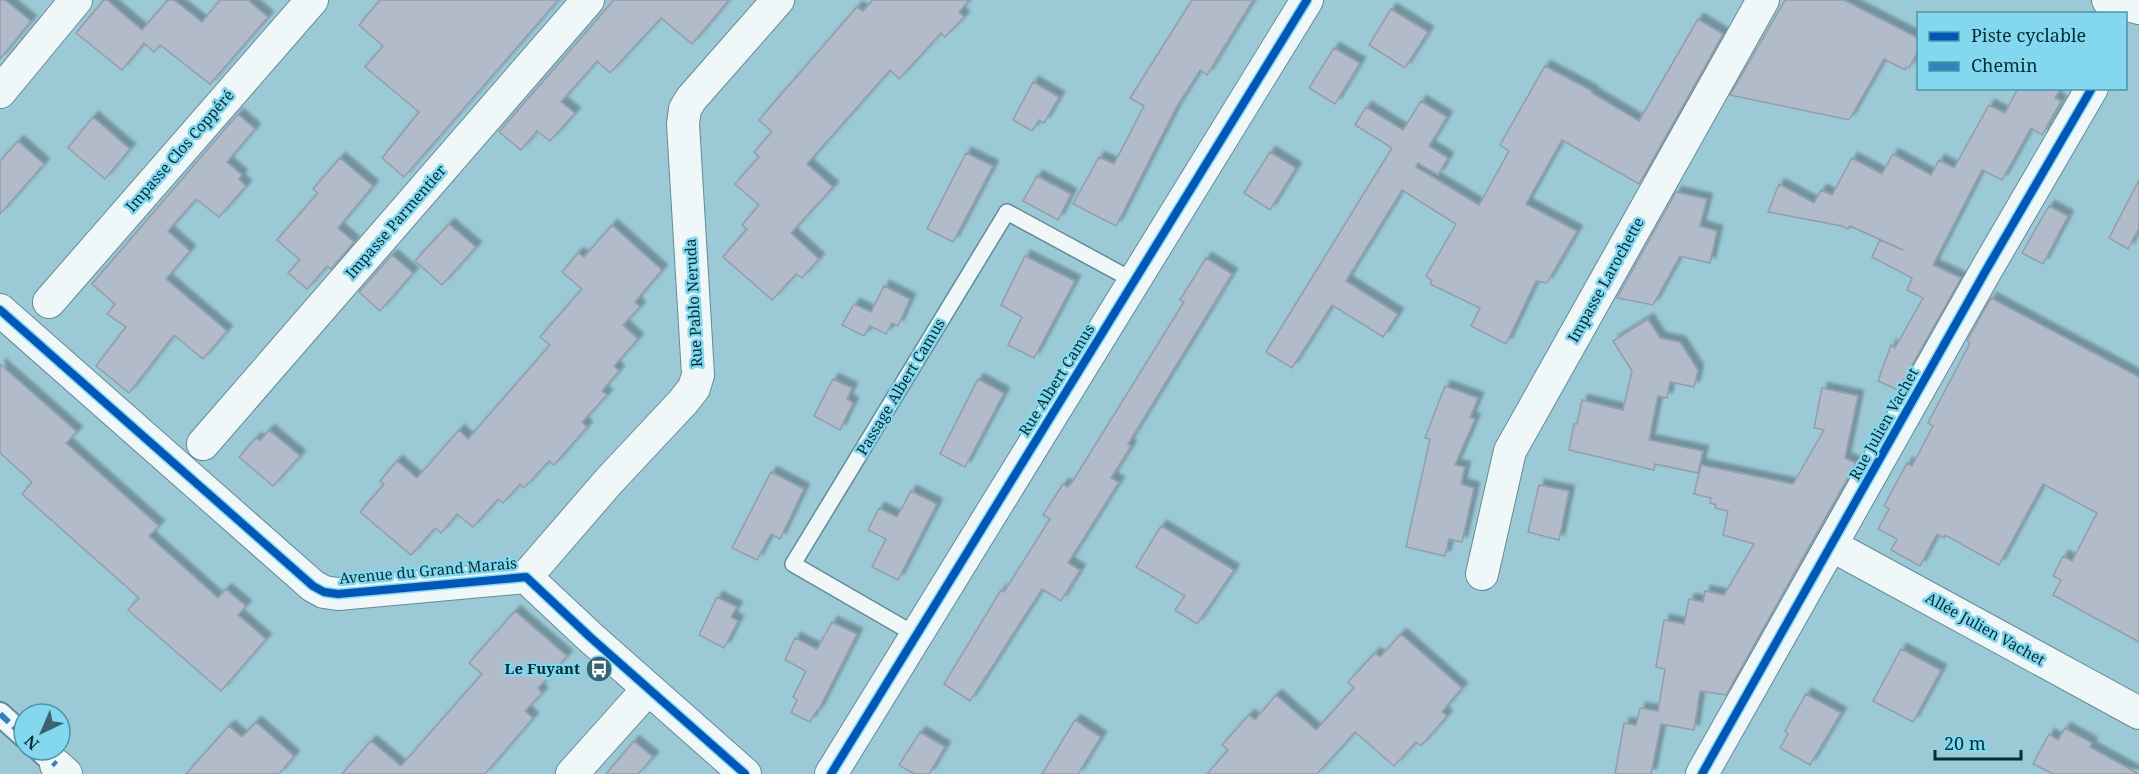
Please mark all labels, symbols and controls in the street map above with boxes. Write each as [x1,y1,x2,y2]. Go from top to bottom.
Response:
legend [1917,12,2127,90]
text: Piste cyclable [1971,23,2086,47]
text: Chemin [1971,53,2038,77]
street label: Impasse Clos Coppéré [121,85,238,216]
street label: Impasse Parmentier [340,160,450,282]
street label: Impasse Larochette [1562,214,1648,346]
street label: Rue Pablo Neruda [680,238,706,368]
street label: Passage Albert Camus [851,314,949,459]
street label: Rue Albert Camus [1014,320,1099,439]
street label: Rue Julien Vachet [1844,364,1922,483]
street label: Avenue du Grand Marais [338,552,518,588]
street label: Allée Julien Vachet [1922,587,2049,669]
bus stop icon: Le Fuyant [584,654,614,684]
place label: Le Fuyant [505,658,580,678]
north arrow [12,702,72,762]
scale bar [1935,723,2020,761]
text: N [19,730,44,755]
text: 20 m [1944,731,1986,755]

